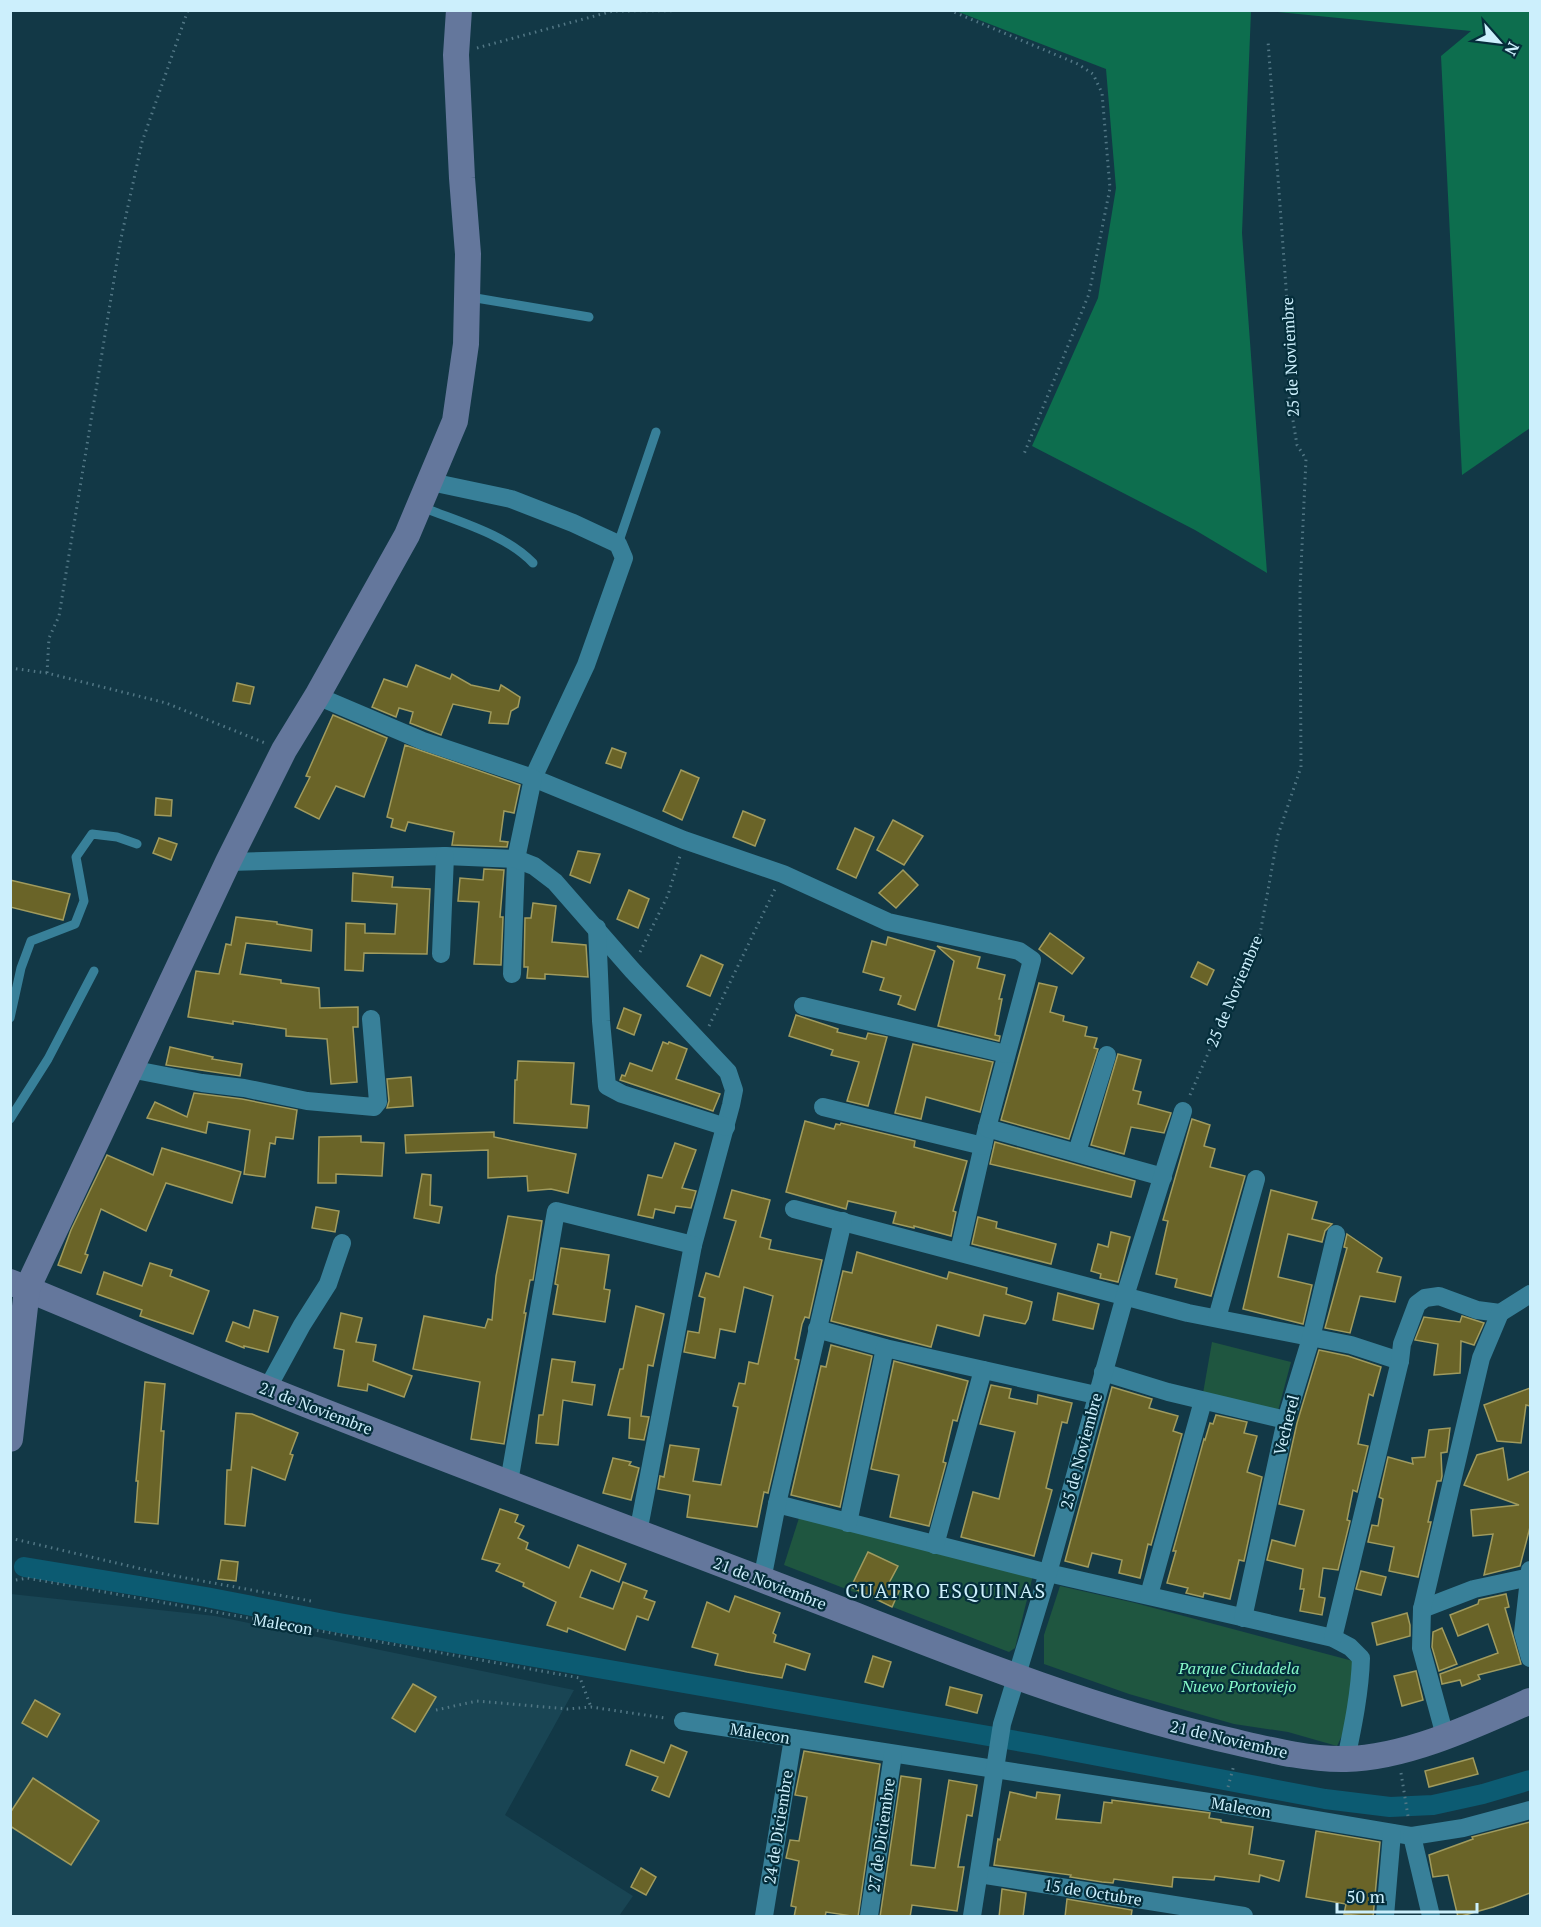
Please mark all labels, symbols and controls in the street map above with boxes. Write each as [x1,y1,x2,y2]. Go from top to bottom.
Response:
north arrow [1469,12,1529,72]
text: N [1500,39,1525,60]
street label: 25 de Noviembre [1276,297,1304,417]
street label: 25 de Noviembre [1200,932,1268,1050]
street label: 21 de Noviembre [256,1376,376,1440]
street label: 25 de Noviembre [1055,1390,1107,1512]
street label: Vecherel [1268,1392,1304,1457]
street label: 21 de Noviembre [710,1551,830,1615]
district label: CUATRO ESQUINAS [845,1577,1047,1604]
street label: Malecon [251,1608,315,1640]
park label: Parque Ciudadela Nuevo Portoviejo [1177,1657,1300,1697]
street label: 21 de Noviembre [1168,1715,1290,1763]
street label: Malecon [728,1717,792,1749]
street label: 24 de Diciembre [758,1769,798,1885]
street label: 27 de Diciembre [862,1777,900,1893]
street label: Malecon [1209,1791,1273,1823]
street label: 15 de Octubre [1042,1873,1144,1911]
scale bar [1337,1876,1476,1914]
text: 50 m [1346,1884,1386,1908]

